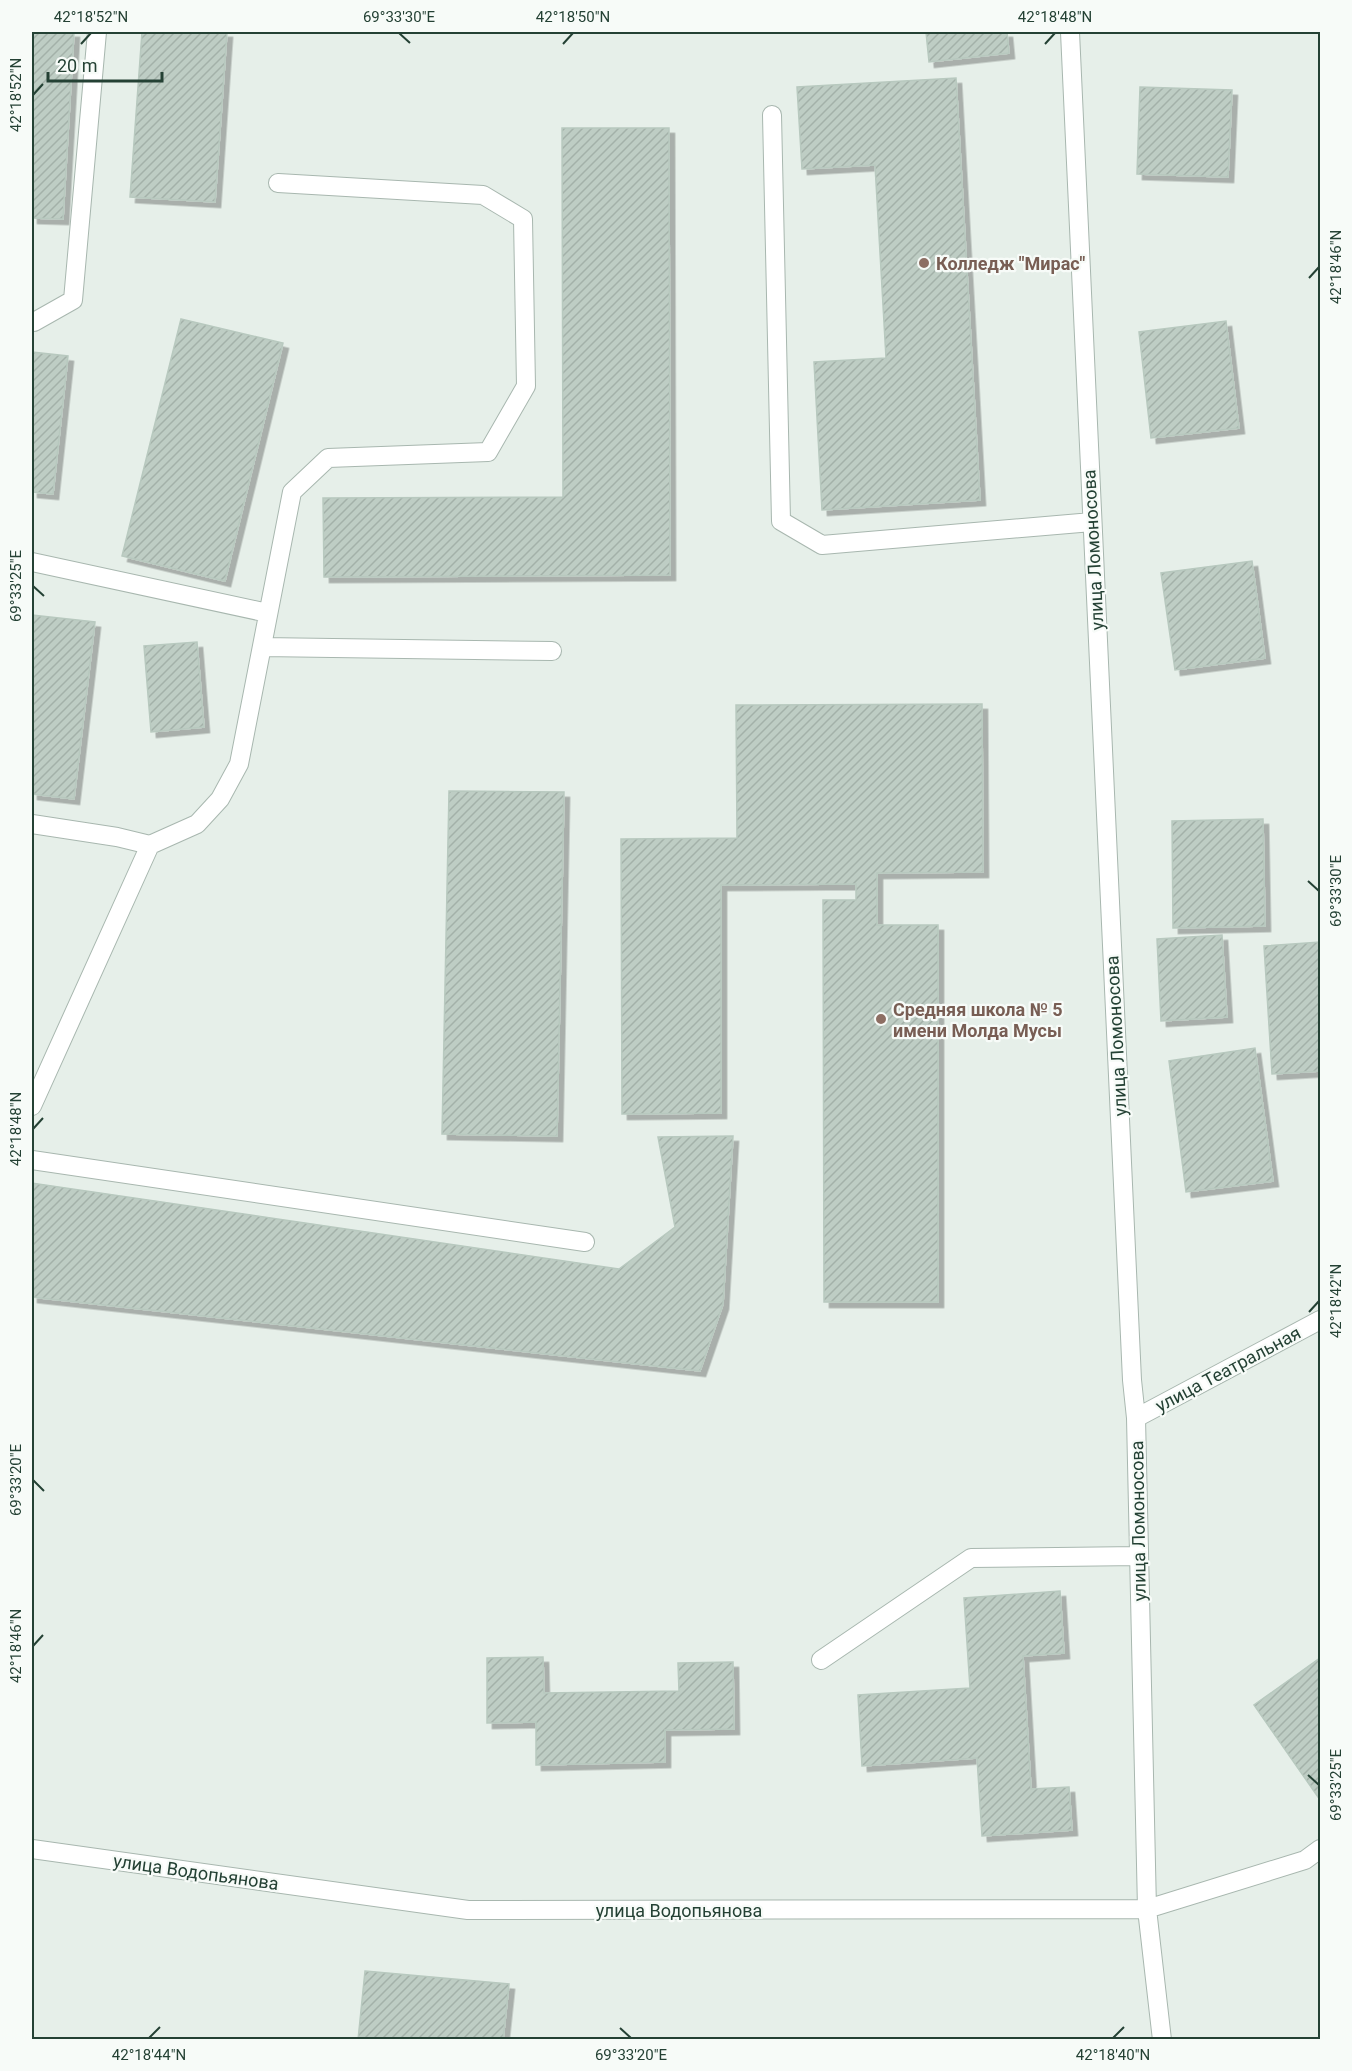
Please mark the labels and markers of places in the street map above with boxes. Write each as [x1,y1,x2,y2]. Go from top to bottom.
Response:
place label: Колледж "Мирас" [936,253,1086,274]
marker: Колледж "Мирас" [917,256,931,270]
place label: Средняя школа № 5 имени Молда Мусы [893,999,1063,1041]
marker: Средняя школа № 5 имени Молда Мусы [874,1012,888,1026]

